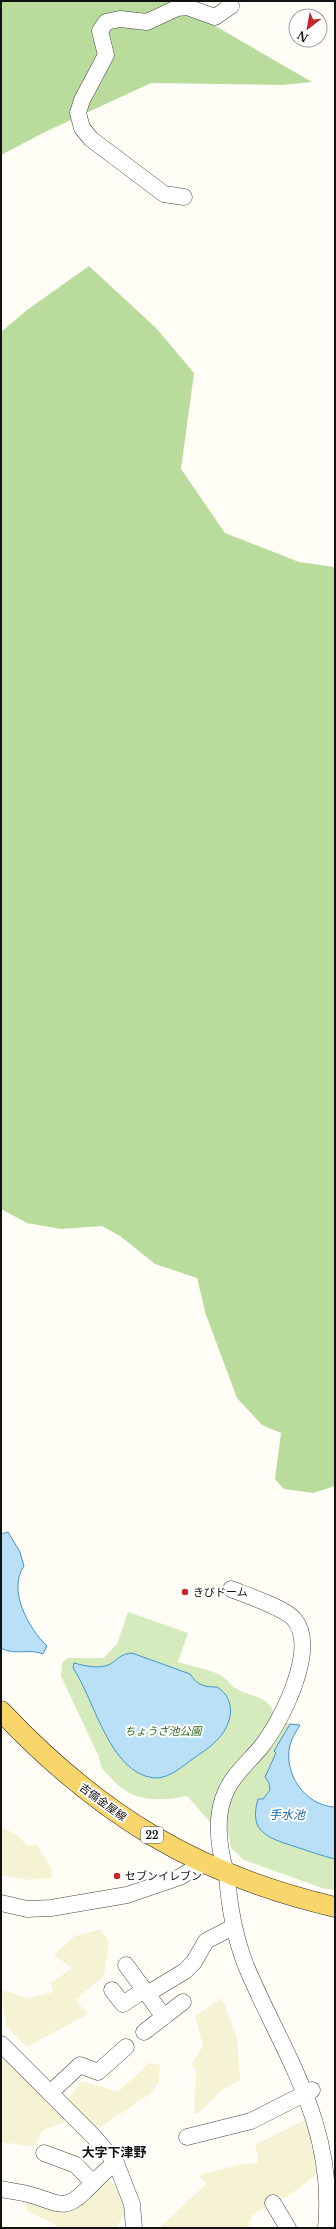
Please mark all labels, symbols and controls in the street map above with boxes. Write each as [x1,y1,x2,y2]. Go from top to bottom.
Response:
north arrow [288,8,328,48]
text: N [294,28,311,45]
place label: きびドーム [193,1585,248,1599]
marker: きびドーム [180,1587,190,1597]
park label: ちょうざ池公園 [125,1724,203,1738]
street label: 吉備金屋線 [77,1780,129,1824]
water label: 手水池 [269,1807,306,1822]
road number: 22 [141,1827,163,1843]
place label: セブンイレブン [125,1869,202,1883]
marker: セブンイレブン [112,1871,122,1881]
district label: 大字下津野 [81,2144,147,2161]

